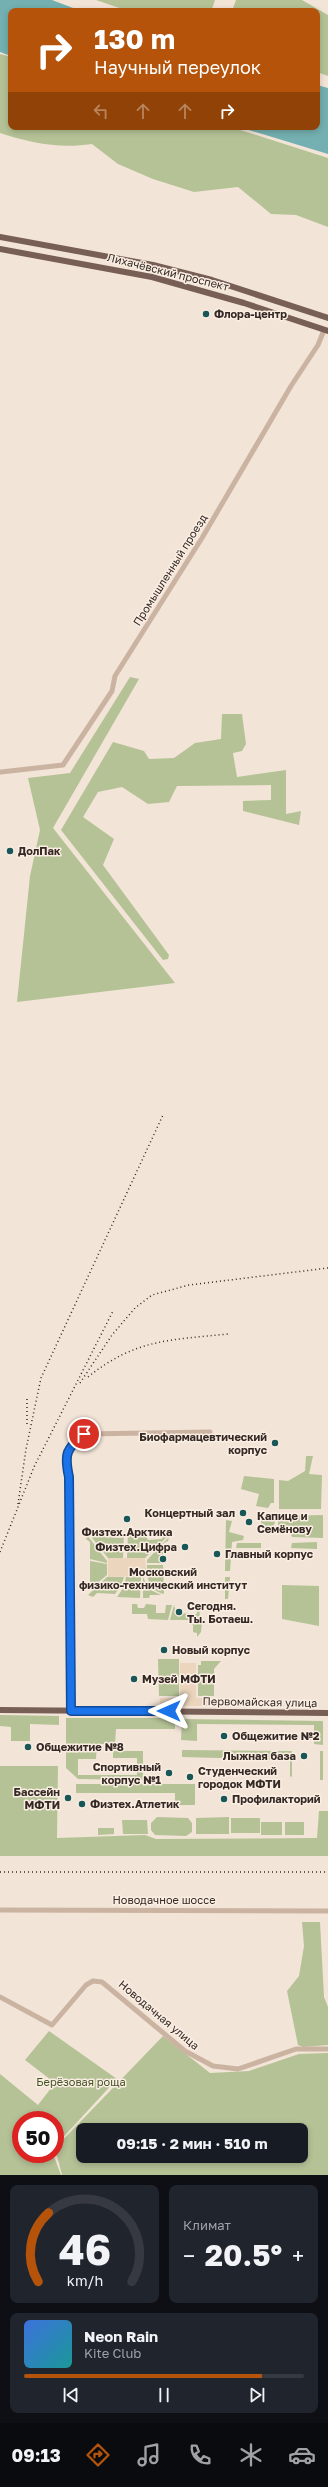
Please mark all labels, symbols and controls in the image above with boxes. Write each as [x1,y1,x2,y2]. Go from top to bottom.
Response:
text: 130 m [94,22,175,55]
icon: right [28,24,80,76]
text: Научный переулок [94,56,261,78]
icon: left [90,100,112,122]
icon: ahead [132,100,154,122]
icon: ahead [174,100,196,122]
icon: right [216,100,238,122]
street label: Лихачёвский проспект [106,250,231,293]
place label: Флора-центр [214,307,287,320]
marker: Флора-центр [201,309,211,319]
street label: Промышленный проезд [130,511,209,628]
place label: ДолПак [18,844,61,857]
marker: ДолПак [5,846,15,856]
pin [67,1417,101,1451]
icon: arrive [73,1423,95,1445]
place label: Биофармацевтический корпус [139,1430,268,1456]
marker: Биофармацевтический корпус [270,1438,280,1448]
place label: Концертный зал [144,1506,235,1519]
marker: Концертный зал [238,1508,248,1518]
place label: Капице и Семёнову [257,1509,312,1535]
marker: Физтех.Арктика [122,1514,132,1524]
marker: Капице и Семёнову [244,1517,254,1527]
place label: Физтех.Арктика [82,1525,172,1538]
place label: Физтех.Цифра [95,1540,177,1553]
marker: Физтех.Цифра [180,1542,190,1552]
place label: Главный корпус [225,1547,314,1560]
marker: Главный корпус [212,1549,222,1559]
marker: Московский физико-технический институт [158,1554,168,1564]
place label: Московский физико-технический институт [79,1565,247,1591]
place label: Сегодня. Ты. Ботаеш. [187,1599,253,1625]
marker: Сегодня. Ты. Ботаеш. [174,1607,184,1617]
place label: Новый корпус [172,1643,251,1656]
marker: Новый корпус [159,1645,169,1655]
place label: Музей МФТИ [142,1672,216,1685]
marker: Музей МФТИ [129,1674,139,1684]
position arrow [148,1690,190,1732]
street label: Первомайская улица [203,1694,317,1709]
place label: Общежитие №2 [232,1729,320,1742]
marker: Общежитие №2 [219,1731,229,1741]
place label: Общежитие №8 [36,1740,124,1753]
marker: Общежитие №8 [23,1742,33,1752]
place label: Лыжная база [223,1749,296,1762]
marker: Лыжная база [299,1751,309,1761]
place label: Спортивный корпус №1 [93,1760,161,1786]
place label: Студенческий городок МФТИ [198,1764,281,1790]
marker: Спортивный корпус №1 [164,1768,174,1778]
marker: Студенческий городок МФТИ [185,1772,195,1782]
place label: Бассейн МФТИ [14,1785,60,1811]
place label: Профилакторий [232,1792,321,1805]
marker: Бассейн МФТИ [63,1793,73,1803]
marker: Профилакторий [219,1794,229,1804]
place label: Физтех.Атлетик [90,1797,180,1810]
marker: Физтех.Атлетик [77,1799,87,1809]
street label: Новодачное шоссе [112,1893,216,1906]
street label: Новодачная улица [116,1977,202,2052]
park label: Берёзовая роща [36,2075,126,2088]
speed limit sign: 50 [12,2111,64,2163]
text: 09:15 · 2 мин · 510 m [116,2134,268,2152]
text: Климат [183,2217,231,2233]
text: 46 [58,2224,111,2274]
text: 20.5° [205,2237,282,2273]
text: − [183,2242,195,2269]
text: + [292,2242,304,2269]
text: km/h [66,2272,103,2289]
text: Neon Rain [84,2327,158,2345]
text: Kite Club [84,2345,141,2361]
icon: previous [60,2384,82,2406]
icon: pause [153,2384,175,2406]
icon: next [246,2384,268,2406]
icon: directions [84,2441,112,2469]
icon: music [135,2441,163,2469]
icon: phone [186,2441,214,2469]
icon: climate [237,2441,265,2469]
icon: car [288,2441,316,2469]
text: 09:13 [12,2444,61,2466]

